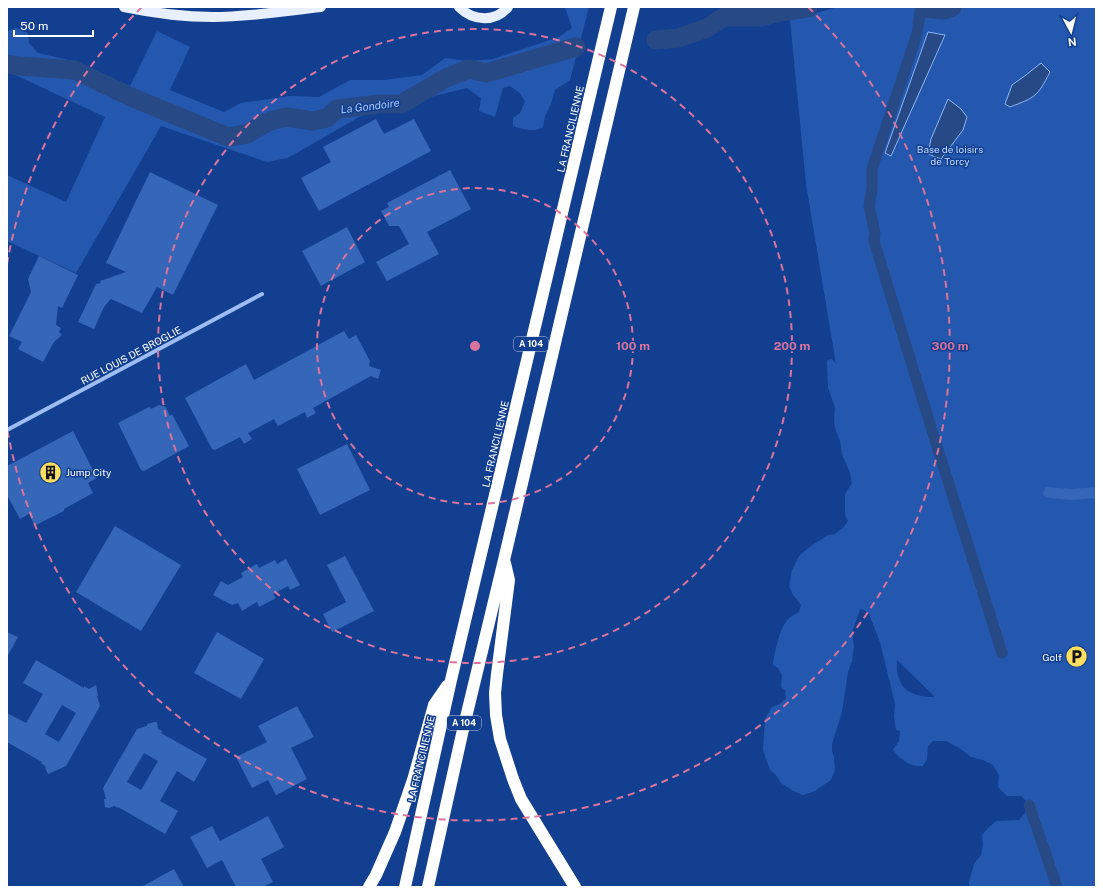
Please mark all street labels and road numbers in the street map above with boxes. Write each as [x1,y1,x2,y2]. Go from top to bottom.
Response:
street label: LA FRANCILIENNE [554,84,586,174]
street label: RUE LOUIS DE BROGLIE [79,323,183,387]
road number: A 104 [514,337,548,351]
street label: LA FRANCILIENNE [479,399,511,489]
street label: LA FRANCILIENNE [405,714,437,804]
road number: A 104 [447,716,481,730]

